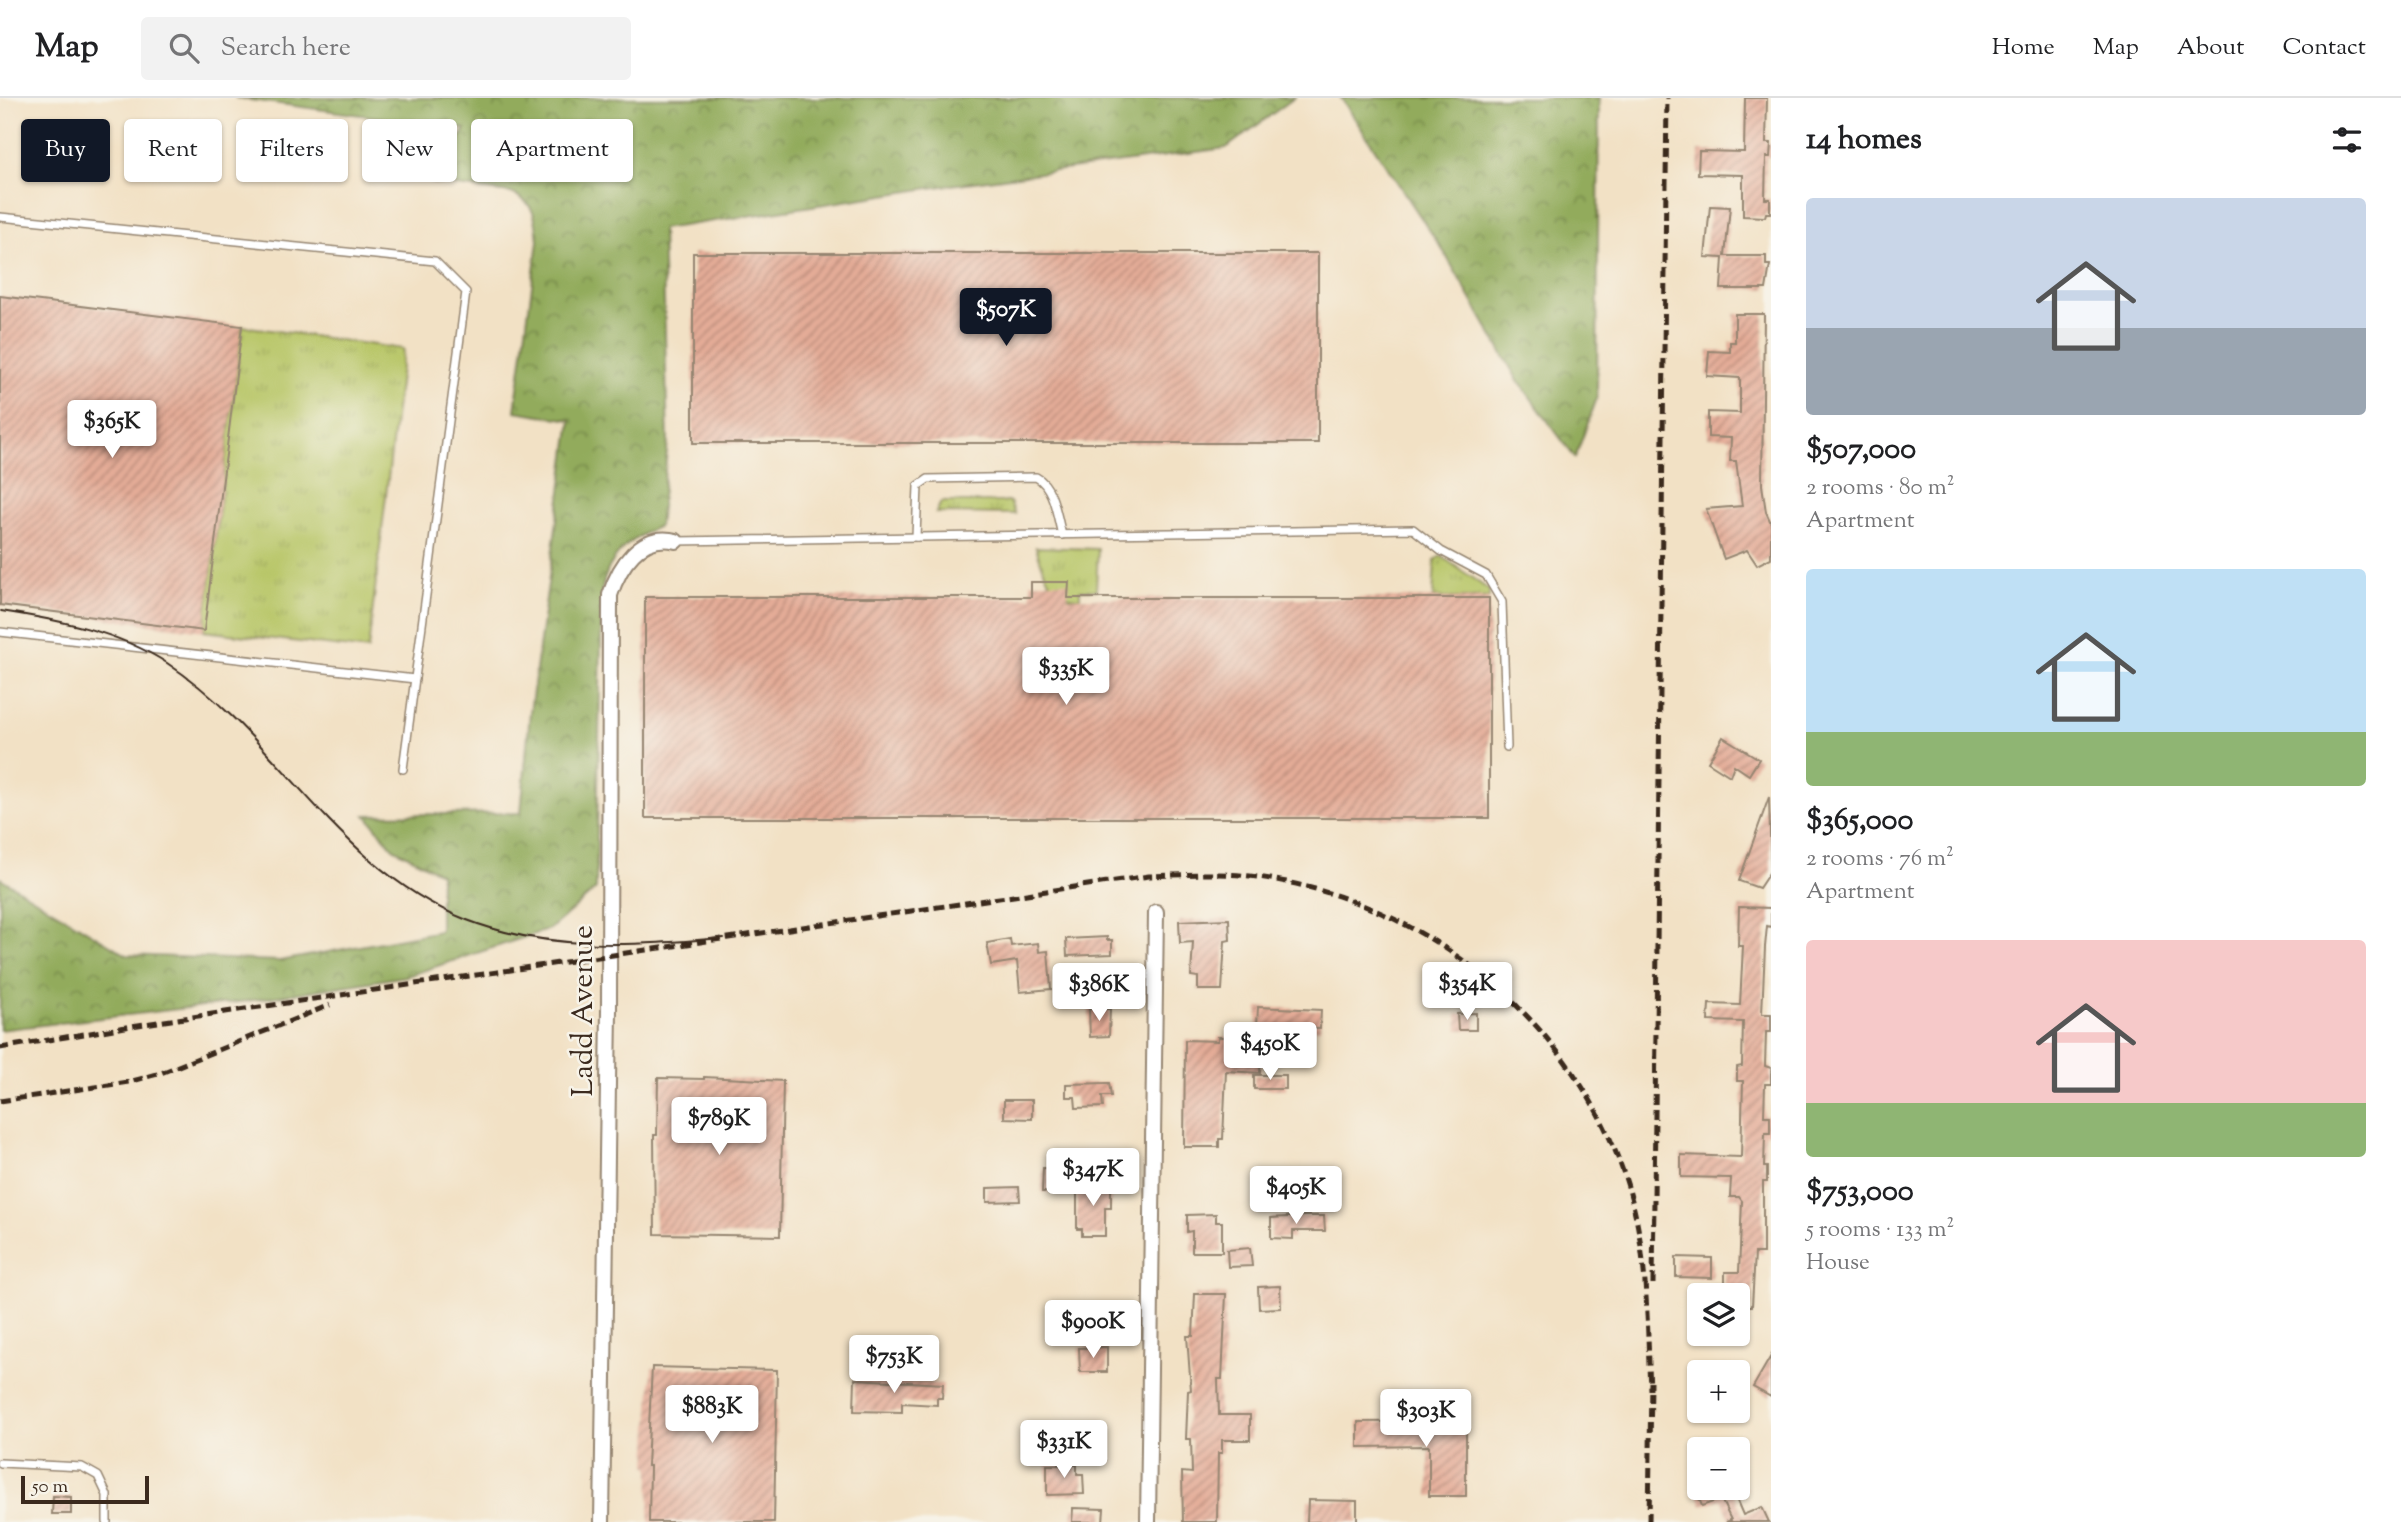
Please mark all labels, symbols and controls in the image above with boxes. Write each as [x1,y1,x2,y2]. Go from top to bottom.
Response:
search box [141,17,631,80]
text: Map [35,24,99,72]
icon: search [165,29,203,67]
text: Search here [221,30,351,67]
text: Home [1992,31,2055,65]
text: Map [2093,31,2139,65]
text: About [2177,31,2244,65]
text: Contact [2282,31,2366,65]
chip: Buy [21,119,110,182]
chip: Rent [124,119,222,182]
chip: Filters [236,119,348,182]
chip: New [362,119,457,182]
chip: Apartment [471,119,633,182]
text: 14 homes [1806,119,1922,162]
icon: filters [2328,121,2366,159]
icon: home [2023,243,2149,369]
pin: $507K [957,288,1055,348]
text: $507K [976,294,1036,327]
pin: $365K [63,400,161,460]
text: $365K [83,406,141,439]
text: $507,000 [1806,429,1916,472]
text: 2 rooms · 80 m² [1806,472,1954,505]
text: Apartment [1806,505,1915,538]
icon: home [2023,614,2149,740]
pin: $335K [1017,648,1115,707]
text: $335K [1038,653,1094,686]
text: $365,000 [1806,800,1913,843]
text: 2 rooms · 76 m² [1806,843,1954,876]
text: Apartment [1806,876,1915,909]
street label: Ladd Avenue [563,925,606,1097]
pin: $354K [1418,962,1516,1022]
pin: $386K [1050,964,1148,1023]
text: $354K [1438,968,1496,1001]
text: $386K [1068,969,1130,1002]
icon: home [2023,985,2149,1111]
pin: $450K [1221,1023,1319,1082]
text: $450K [1240,1028,1300,1061]
pin: $789K [670,1098,768,1157]
text: $789K [687,1103,751,1136]
pin: $347K [1044,1148,1142,1208]
text: $347K [1062,1154,1124,1187]
pin: $405K [1247,1166,1345,1226]
text: $753,000 [1806,1171,1914,1214]
text: $405K [1266,1172,1326,1205]
text: 5 rooms · 133 m² [1806,1214,1954,1247]
text: House [1806,1247,1870,1280]
map controls [1687,1283,1750,1500]
button: layers [1687,1283,1750,1346]
pin: $900K [1044,1300,1142,1360]
text: $900K [1061,1306,1125,1339]
pin: $753K [845,1336,943,1395]
text: $753K [865,1341,923,1374]
button: + [1687,1360,1750,1423]
pin: $883K [663,1386,761,1445]
pin: $303K [1377,1390,1475,1449]
text: $883K [681,1391,743,1424]
text: $303K [1396,1395,1456,1428]
pin: $331K [1015,1420,1113,1480]
text: $331K [1036,1426,1092,1459]
button: − [1687,1437,1750,1500]
scale bar [21,1473,149,1505]
text: 50 m [32,1474,68,1501]

